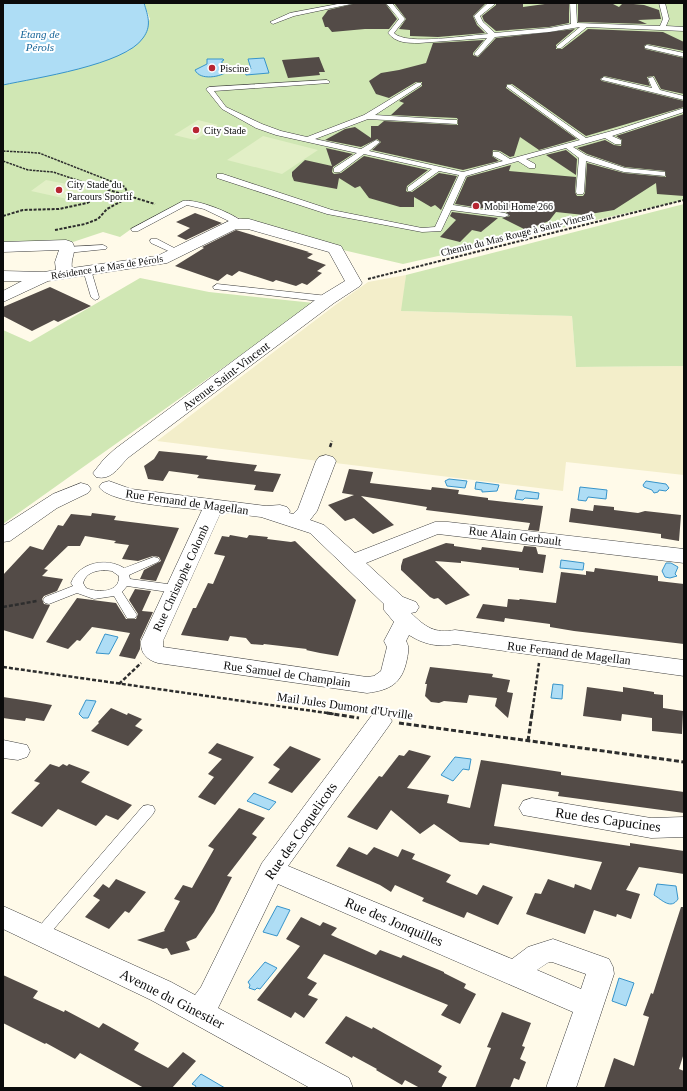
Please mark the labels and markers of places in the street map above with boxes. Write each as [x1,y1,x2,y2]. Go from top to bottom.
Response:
marker: Piscine [207,63,217,73]
place label: Piscine [220,63,249,74]
marker: City Stade [191,125,201,135]
place label: City Stade [204,125,247,136]
place label: City Stade du Parcours Sportif [67,179,133,202]
marker: City Stade du Parcours Sportif [54,185,64,195]
marker: Mobil Home 266 [471,201,481,211]
place label: Mobil Home 266 [484,201,553,212]

